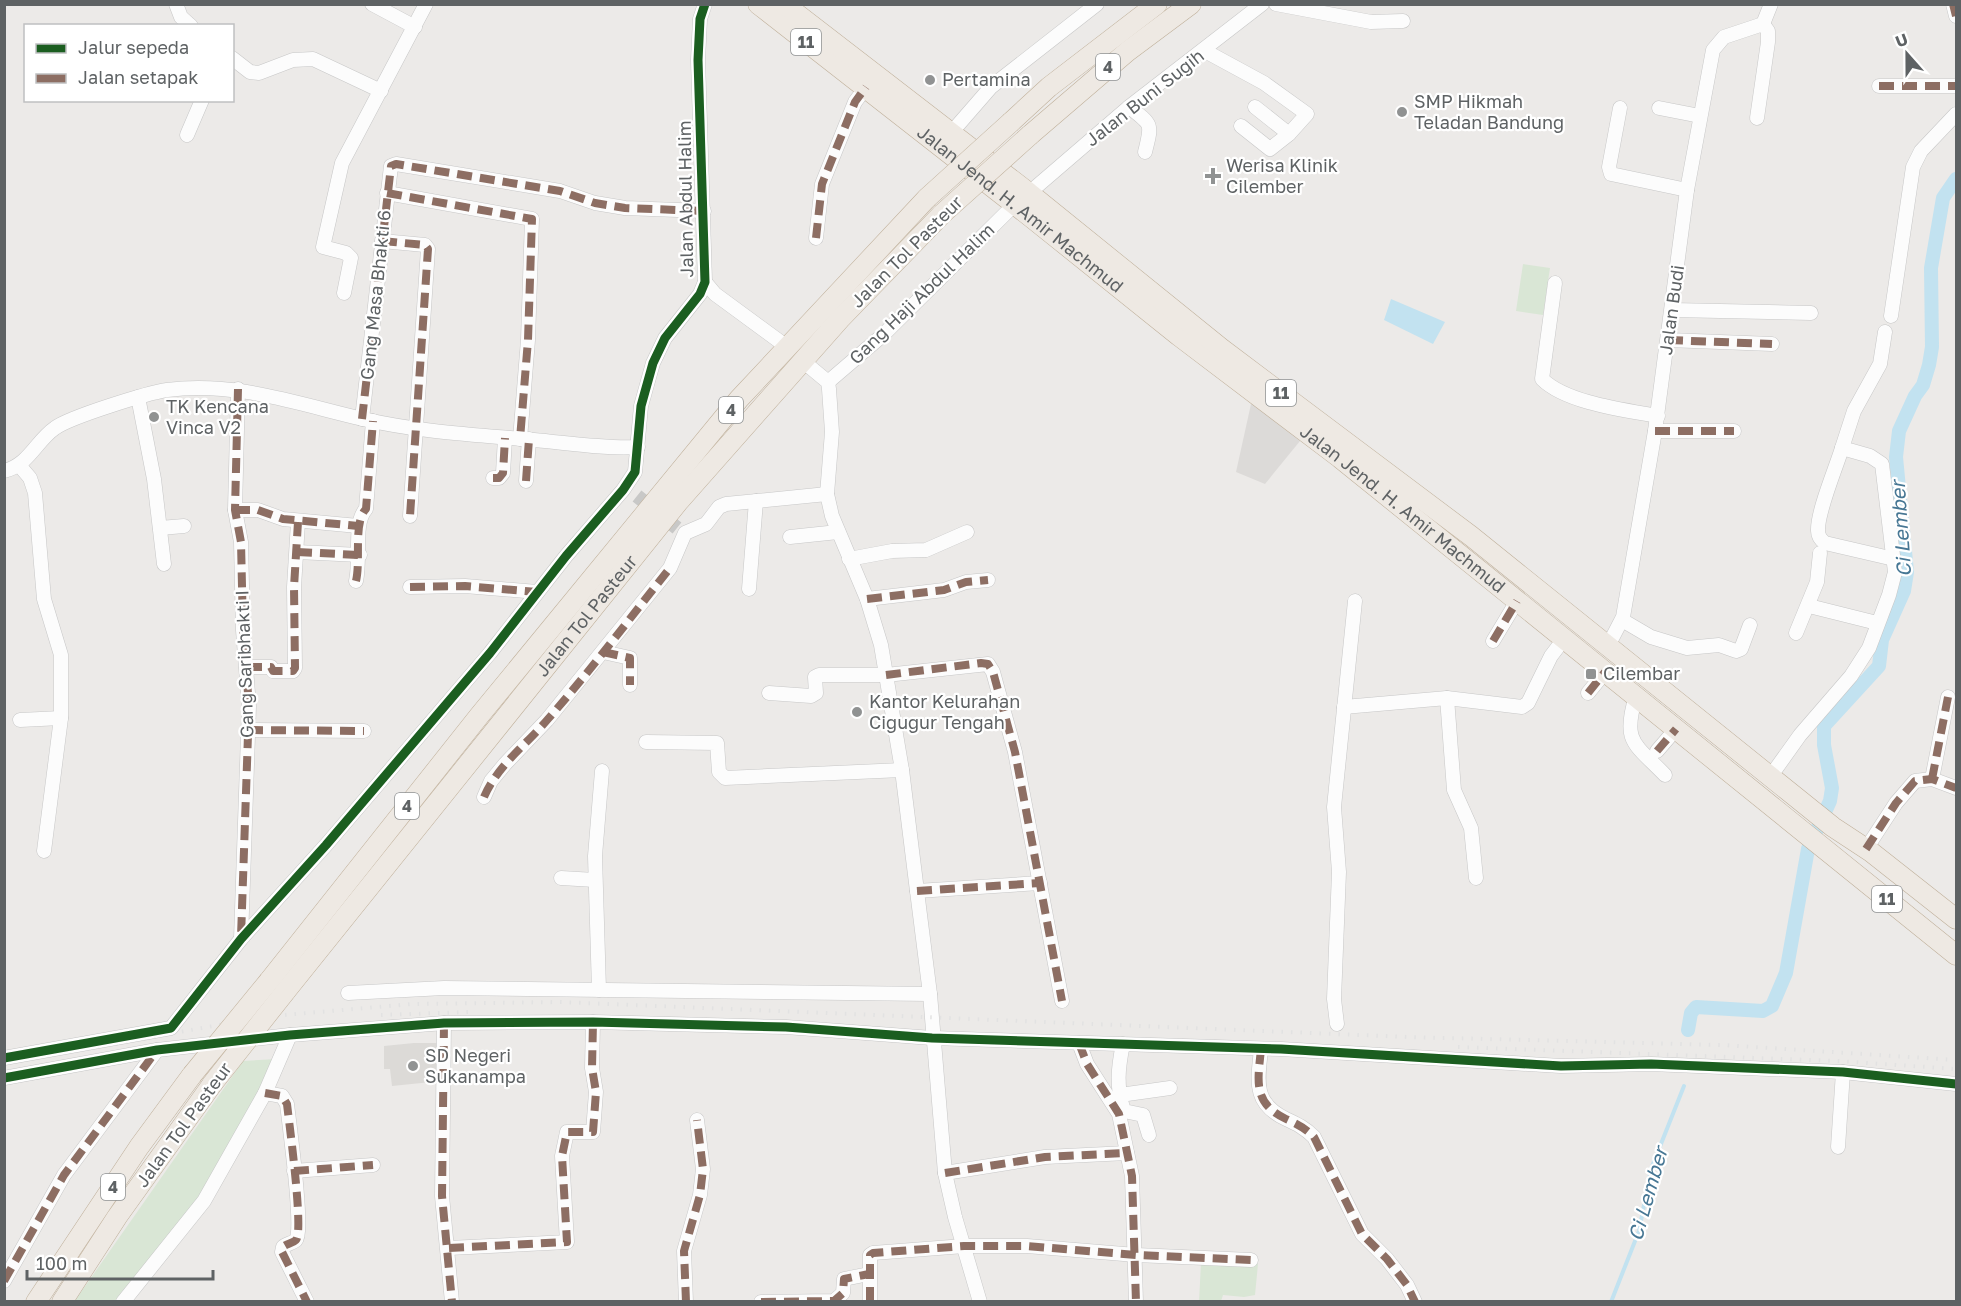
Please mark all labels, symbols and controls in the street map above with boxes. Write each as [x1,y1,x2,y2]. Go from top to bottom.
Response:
legend [24,24,234,102]
north arrow [1877,24,1937,84]
road number: 11 [791,29,821,55]
text: U [1893,29,1911,51]
text: Jalur sepeda [78,36,189,58]
street label: Jalan Buni Sugih [1081,44,1208,150]
road number: 4 [1096,54,1120,80]
text: Jalan setapak [78,66,198,88]
place label: Pertamina [942,68,1031,90]
marker: Pertamina [923,73,937,87]
place label: SMP Hikmah Teladan Bandung [1414,90,1564,133]
marker: SMP Hikmah Teladan Bandung [1395,105,1409,119]
street label: Jalan Abdul Halim [673,120,697,278]
street label: Jalan Jend. H. Amir Machmud [913,121,1128,297]
place label: Werisa Klinik Cilember [1226,154,1338,197]
marker: Werisa Klinik Cilember [1204,167,1222,185]
street label: Jalan Tol Pasteur [846,191,967,312]
street label: Gang Masa Bhakti 6 [355,209,395,381]
street label: Gang Haji Abdul Halim [844,218,998,368]
street label: Jalan Budi [1654,264,1688,356]
road number: 11 [1266,380,1296,406]
place label: TK Kencana Vinca V2 [166,395,269,438]
road number: 4 [719,397,743,423]
marker: TK Kencana Vinca V2 [147,410,161,424]
street label: Jalan Jend. H. Amir Machmud [1296,420,1510,597]
water label: Ci Lember [1884,477,1915,578]
street label: Jalan Tol Pasteur [531,550,641,681]
street label: Gang Saribhakti I [230,590,258,738]
place label: Cilembar [1603,662,1680,684]
marker: Cilembar [1584,667,1598,681]
place label: Kantor Kelurahan Cigugur Tengah [869,690,1020,733]
marker: Kantor Kelurahan Cigugur Tengah [850,705,864,719]
road number: 4 [395,793,419,819]
road number: 11 [1872,886,1902,912]
place label: SD Negeri Sukanampa [425,1044,526,1087]
street label: Jalan Tol Pasteur [130,1058,236,1191]
marker: SD Negeri Sukanampa [406,1059,420,1073]
water label: Ci Lember [1622,1141,1673,1243]
road number: 4 [101,1174,125,1200]
scale bar [27,1243,213,1281]
text: 100 m [36,1252,87,1274]

